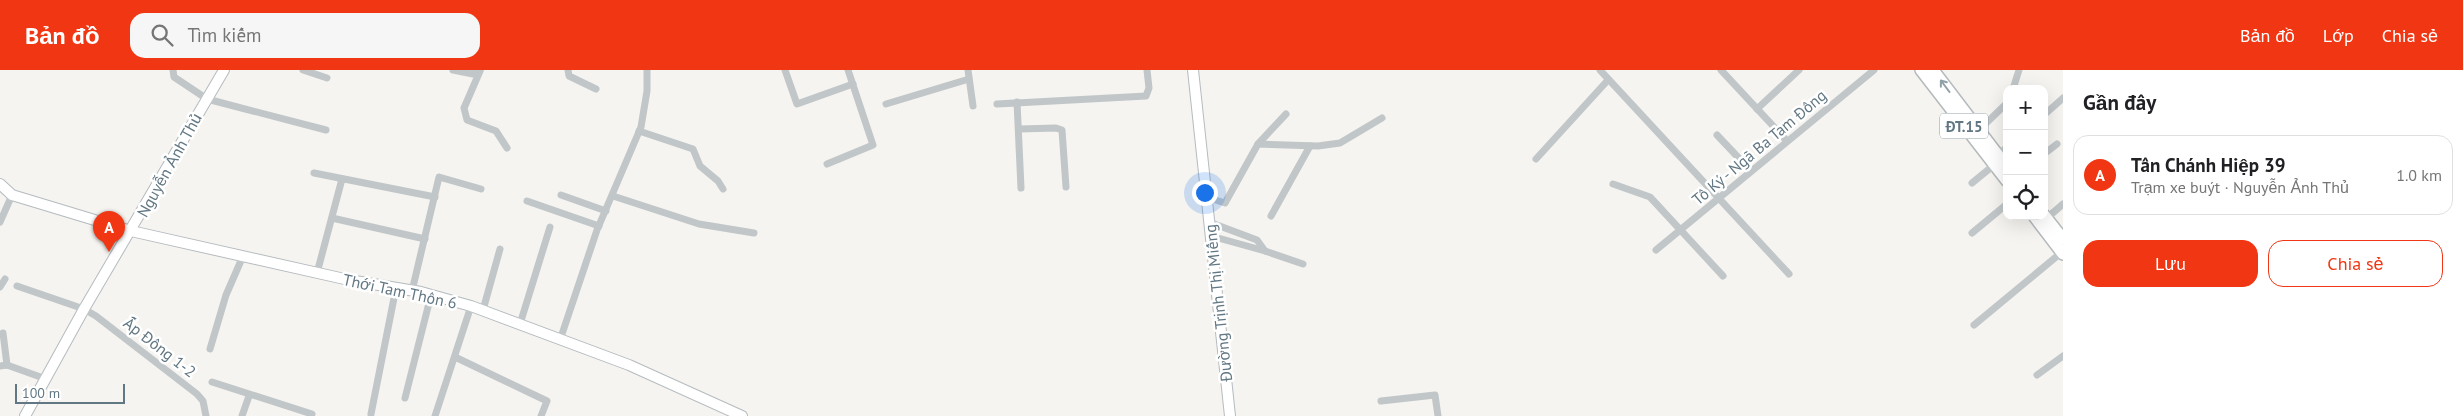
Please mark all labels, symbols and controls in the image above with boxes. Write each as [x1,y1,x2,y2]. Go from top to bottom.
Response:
search box [130,13,480,58]
text: Bản đồ [25,20,100,51]
icon: search [148,21,176,49]
text: Tìm kiếm [188,23,262,47]
text: Bản đồ [2240,24,2295,47]
text: Lớp [2323,24,2354,47]
text: Chia sẻ [2382,24,2438,47]
one-way arrow [1940,79,1950,93]
street label: Tô Ký - Ngã Ba Tam Đông [1688,85,1830,209]
map controls [2003,85,2048,220]
button: + [2003,85,2048,130]
text: Gần đây [2083,89,2156,116]
street label: Nguyễn Ảnh Thủ [132,109,206,221]
road number: ĐT.15 [1940,114,1988,138]
button: − [2003,130,2048,175]
text: Tân Chánh Hiệp 39 [2131,153,2285,177]
text: A [2095,165,2105,185]
text: 1.0 km [2396,165,2442,185]
button: locate [2003,175,2048,220]
text: Trạm xe buýt · Nguyễn Ảnh Thủ [2131,177,2349,197]
your location [1192,180,1218,206]
pin: A [93,211,125,252]
street label: Đường Trịnh Thị Miếng [1200,223,1236,384]
button: Lưu [2083,240,2258,287]
button: Chia sẻ [2268,240,2443,287]
street label: Thới Tam Thôn 6 [341,269,459,313]
street label: Ấp Đông 1-2 [120,313,200,381]
scale bar [15,381,125,404]
text: 100 m [22,384,60,402]

